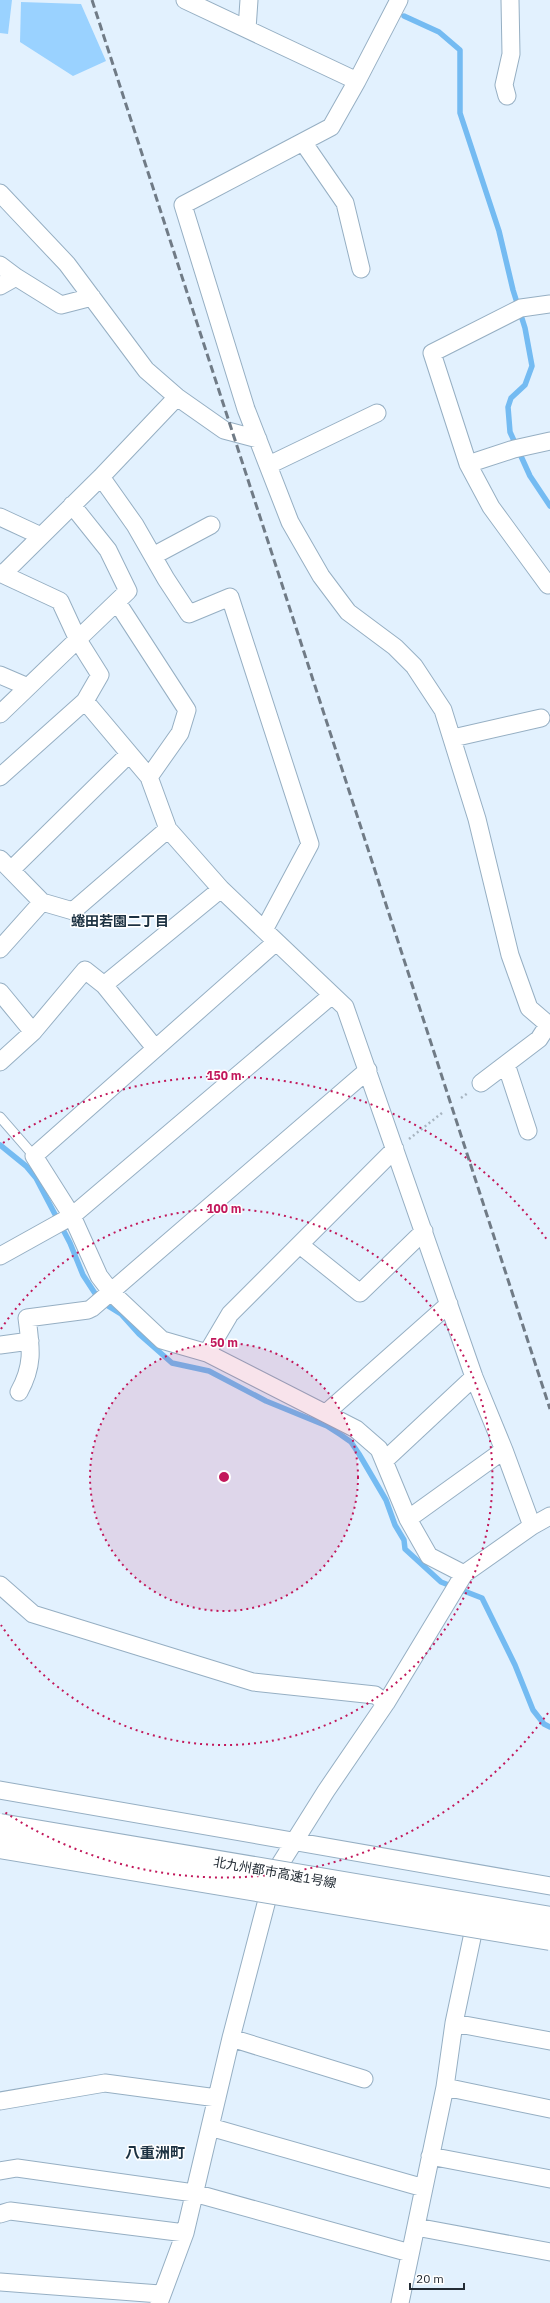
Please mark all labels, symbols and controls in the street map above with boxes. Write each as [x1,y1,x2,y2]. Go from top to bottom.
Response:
district label: 蜷田若園二丁目 [71,912,169,930]
text: 150 m [206,1068,242,1083]
text: 100 m [206,1201,242,1216]
text: 50 m [210,1335,238,1350]
centre of rings [217,1470,231,1484]
street label: 北九州都市高速1号線 [212,1853,338,1892]
district label: 八重洲町 [125,2143,185,2162]
scale bar [410,2265,464,2291]
text: 20 m [416,2271,444,2286]

